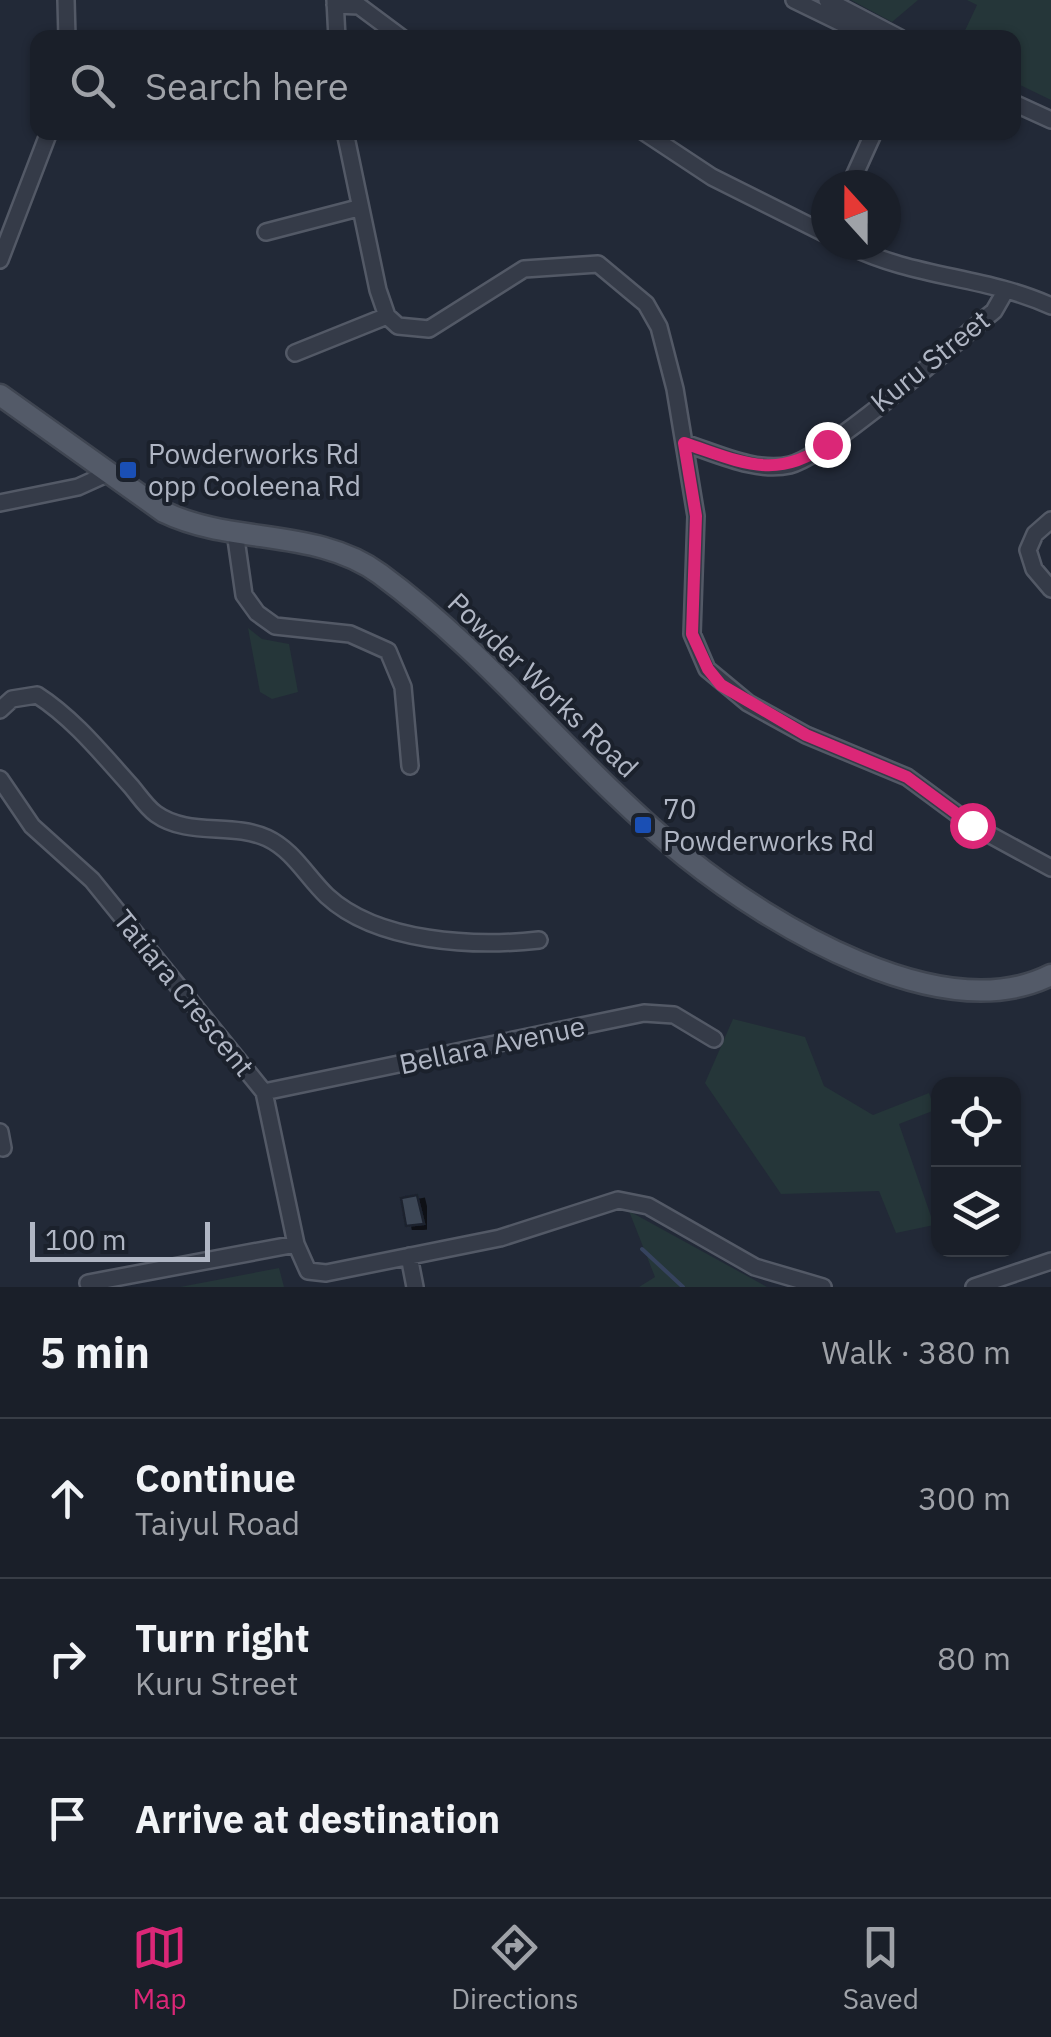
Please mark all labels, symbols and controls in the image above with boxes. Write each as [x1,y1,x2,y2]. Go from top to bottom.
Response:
search box [30,30,1021,140]
icon: search [65,58,120,113]
text: Search here [145,61,349,110]
north arrow [811,170,901,260]
street label: Kuru Street [862,301,997,420]
route end [805,422,851,468]
place label: Powderworks Rd opp Cooleena Rd [148,435,361,504]
marker: Powderworks Rd opp Cooleena Rd [117,459,139,481]
street label: Powder Works Road [440,584,647,785]
place label: 70 Powderworks Rd [663,790,874,859]
route start [950,803,996,849]
marker: 70 Powderworks Rd [632,814,654,836]
street label: Tatiara Crescent [106,902,263,1084]
street label: Bellara Avenue [396,1007,588,1082]
map controls [931,1077,1021,1257]
button: locate [931,1077,1021,1167]
button: layers [931,1167,1021,1257]
scale bar [30,1217,210,1262]
text: 100 m [45,1221,126,1258]
text: 5 min [40,1325,150,1380]
text: Walk · 380 m [822,1331,1011,1373]
text: Continue [135,1453,296,1502]
icon: ahead [40,1471,95,1526]
text: 300 m [918,1477,1011,1519]
text: Taiyul Road [135,1502,300,1544]
text: Turn right [135,1613,310,1662]
icon: right [40,1631,95,1686]
text: 80 m [937,1637,1011,1679]
text: Kuru Street [135,1662,298,1704]
icon: arrive [40,1791,95,1846]
text: Arrive at destination [135,1794,500,1843]
tab: Map [132,1920,187,2017]
tab: Directions [451,1920,579,2017]
tab: Saved [843,1920,919,2017]

